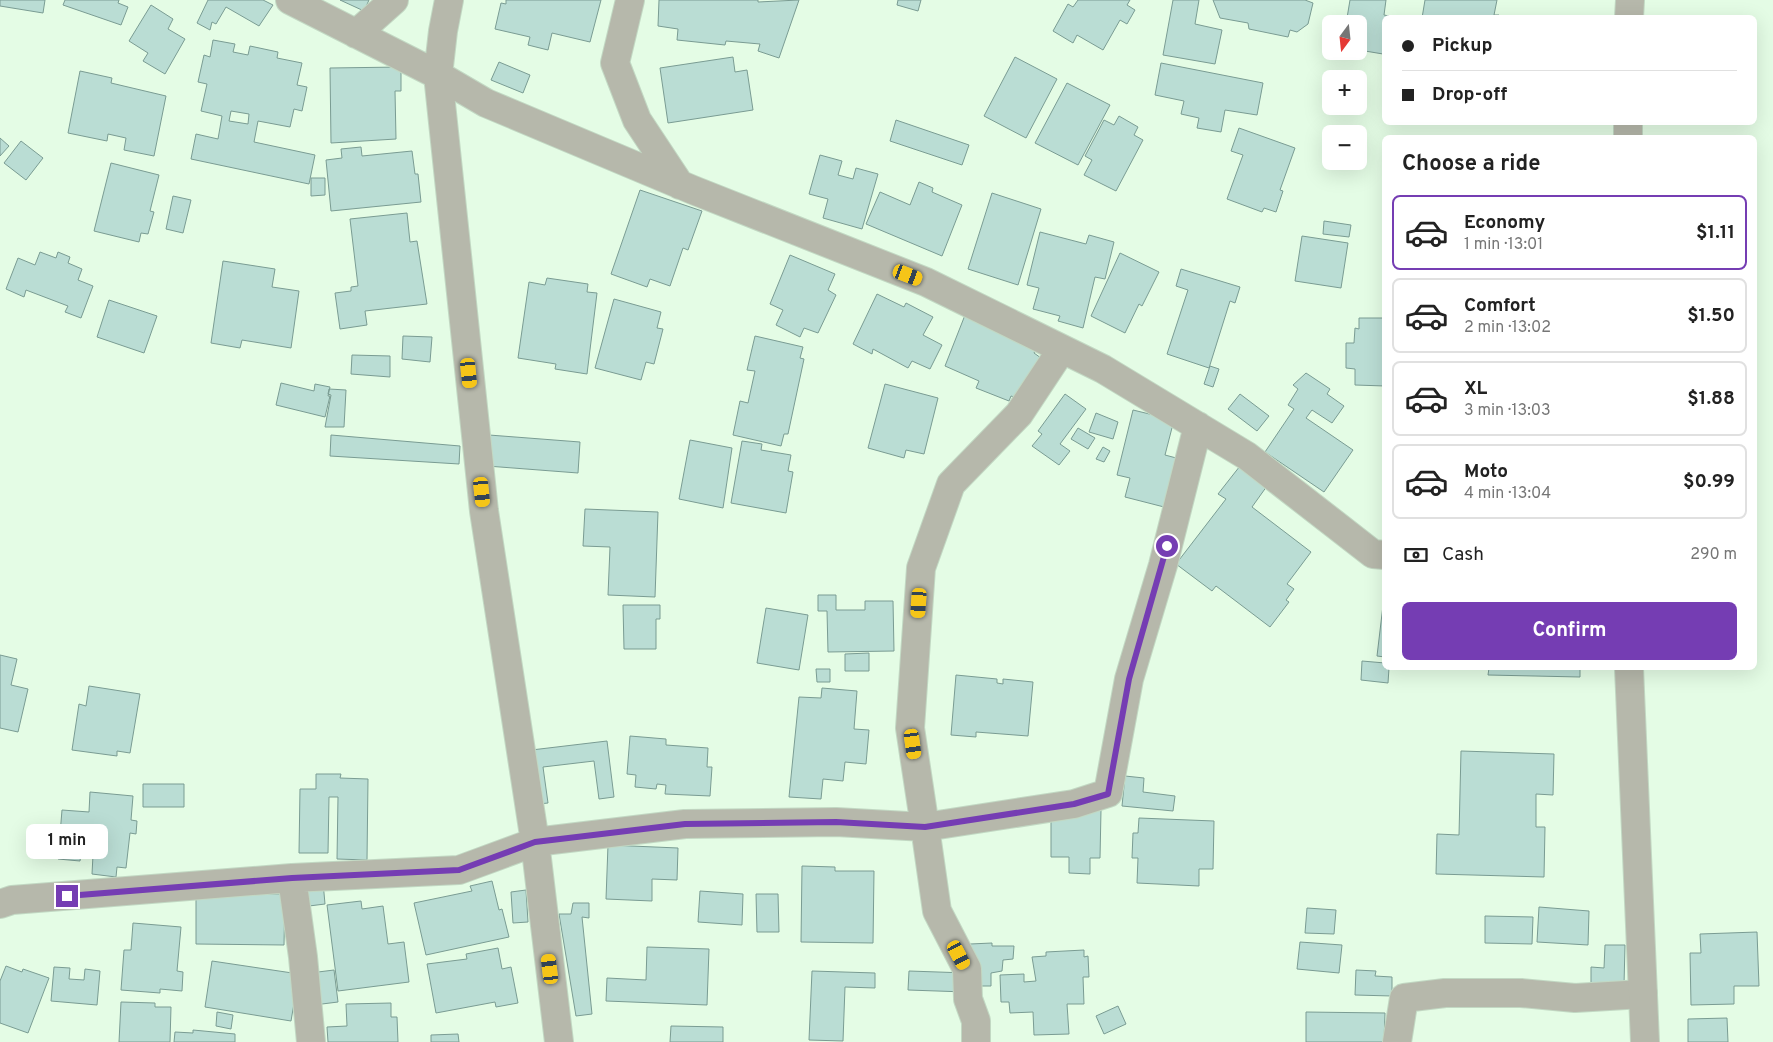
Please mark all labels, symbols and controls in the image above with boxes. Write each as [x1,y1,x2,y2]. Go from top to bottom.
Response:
north arrow [1322,15,1368,60]
map controls [1322,15,1367,170]
text: Pickup [1432,34,1492,58]
button: + [1322,70,1367,115]
text: Drop-off [1432,83,1507,107]
button: − [1322,125,1367,170]
text: Choose a ride [1402,151,1540,178]
icon: car [1404,210,1449,255]
text: Economy [1464,211,1545,235]
text: $1.11 [1696,221,1735,245]
text: 1 min · 13:01 [1464,235,1543,255]
car [891,263,924,287]
icon: car [1404,293,1449,338]
text: Comfort [1464,294,1536,318]
text: $1.50 [1687,304,1735,328]
text: 2 min · 13:02 [1464,318,1551,338]
car [459,357,478,389]
icon: car [1404,376,1449,421]
text: XL [1464,377,1487,401]
text: $1.88 [1687,387,1735,411]
text: 3 min · 13:03 [1464,401,1551,421]
icon: car [1404,459,1449,504]
text: Moto [1464,460,1508,484]
text: $0.99 [1683,470,1735,494]
car [472,476,491,508]
text: 4 min · 13:04 [1464,484,1551,504]
route start [1156,535,1178,557]
icon: cash [1402,541,1430,569]
text: Cash [1442,543,1484,567]
text: 290 m [1690,545,1737,565]
car [910,588,927,618]
button: Confirm [1402,602,1737,660]
car [903,728,922,760]
callout: 1 min [26,824,108,858]
text: 1 min [48,831,86,851]
route end [56,885,78,907]
car [945,938,972,972]
car [540,953,559,985]

